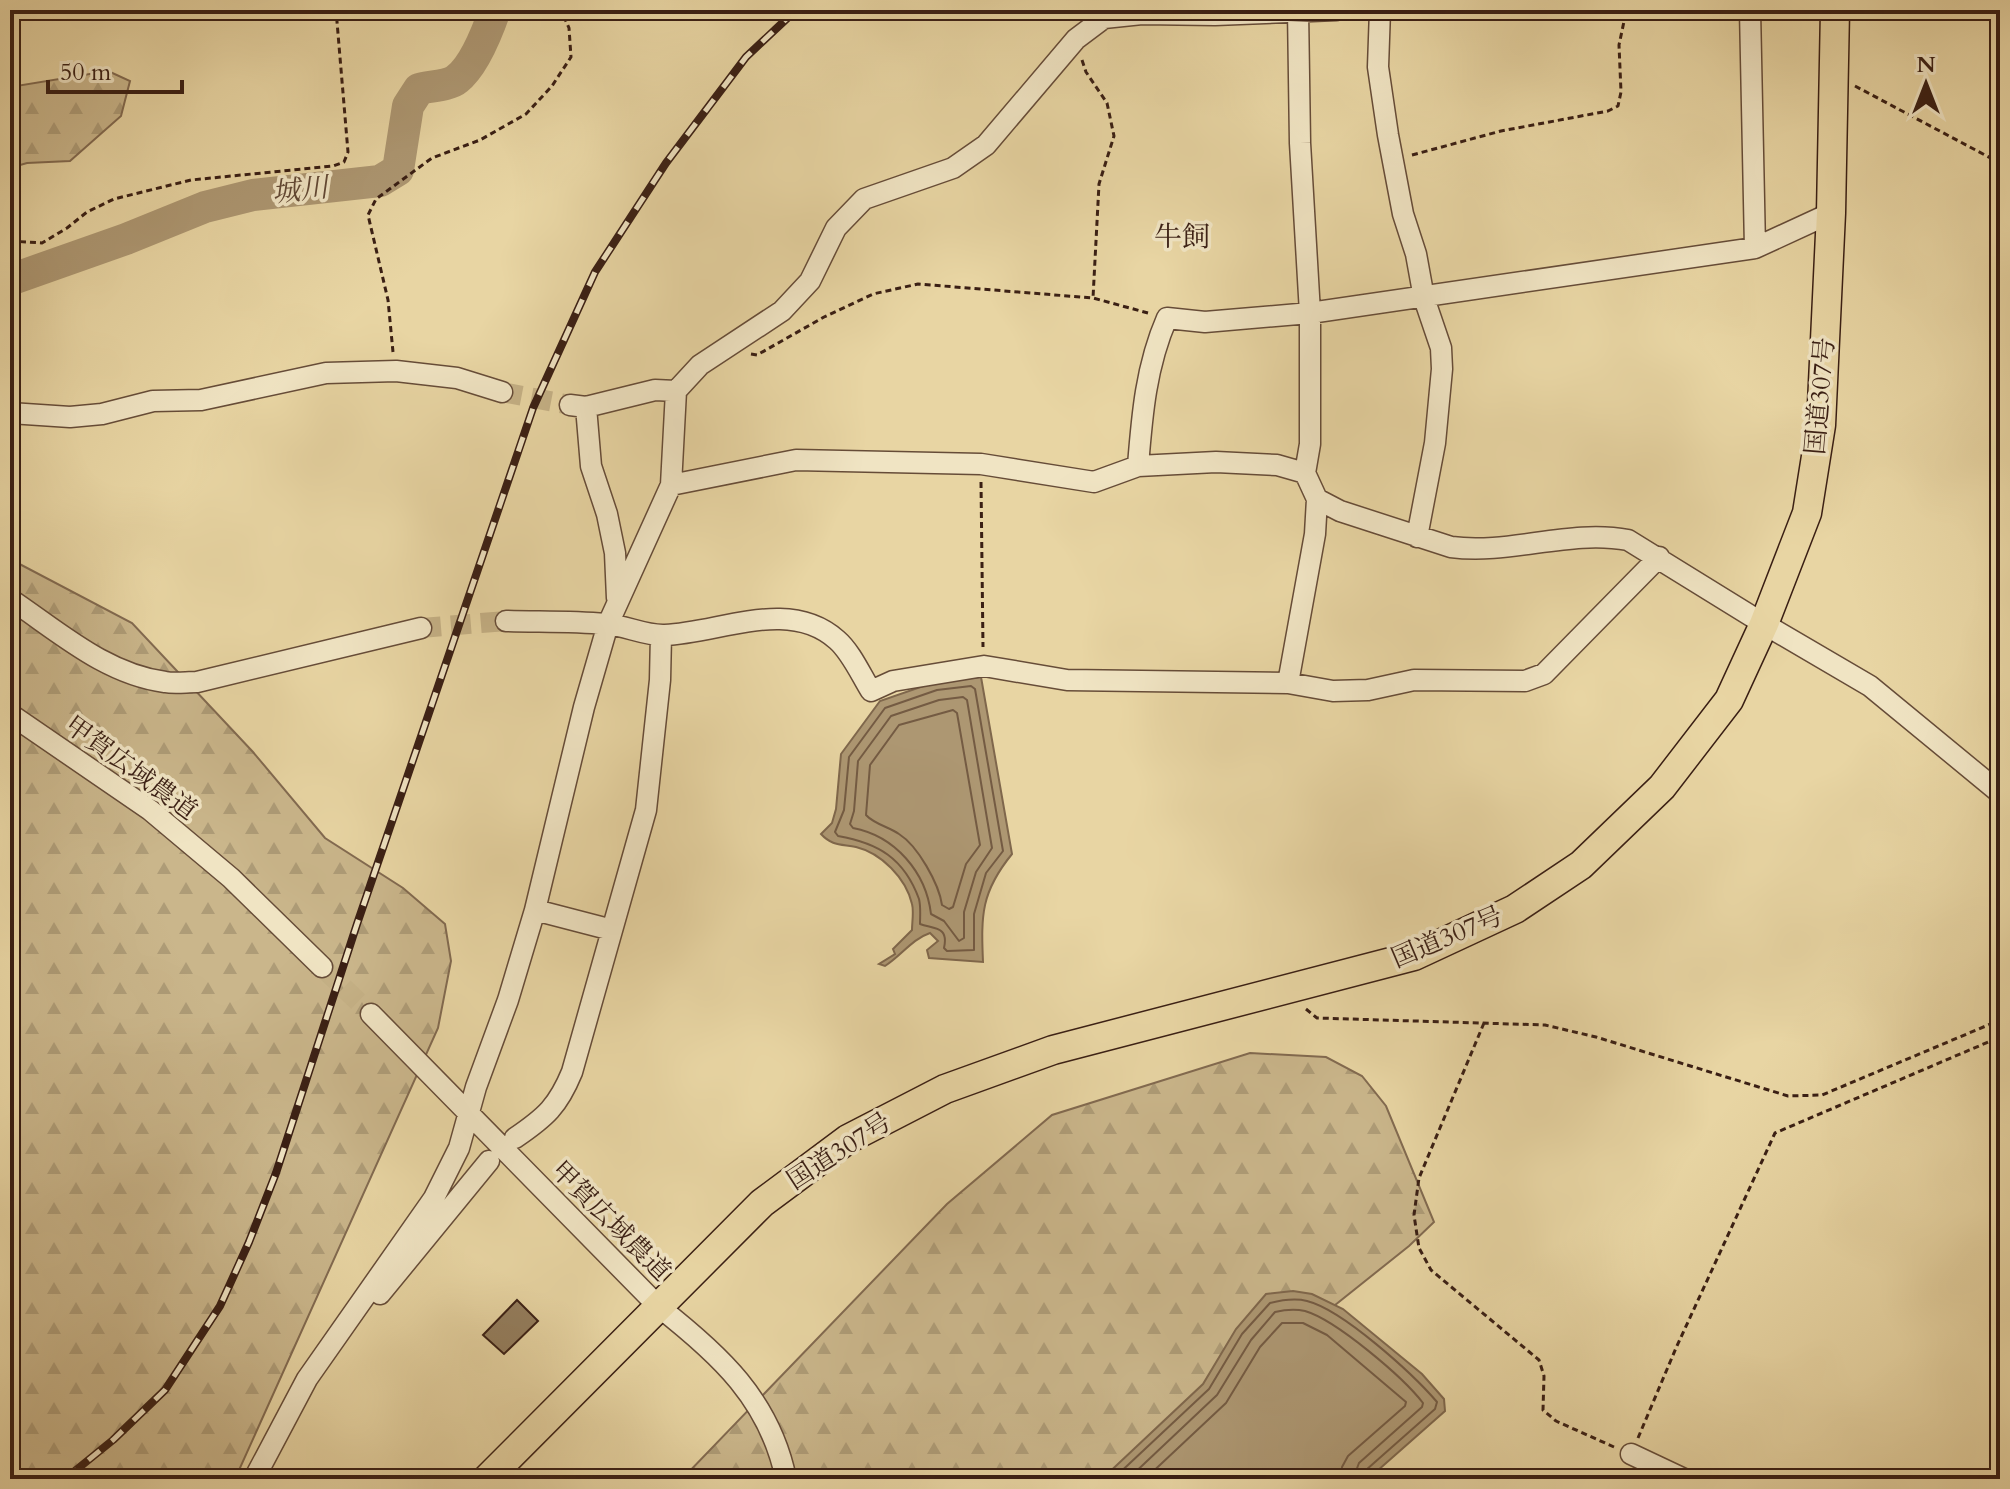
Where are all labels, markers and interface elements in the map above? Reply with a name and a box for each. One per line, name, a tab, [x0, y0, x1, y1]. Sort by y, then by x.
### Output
scale bar	[48, 44, 182, 94]
north arrow	[1886, 44, 1966, 124]
text: N	[1916, 50, 1936, 80]
text: 50 m	[60, 56, 112, 89]
water label: 城川	[270, 168, 333, 212]
district label: 牛飼	[1154, 218, 1210, 256]
street label: 国道307号	[1797, 336, 1843, 456]
street label: 甲賀広域農道	[58, 708, 204, 828]
street label: 国道307号	[1386, 898, 1508, 976]
street label: 国道307号	[780, 1104, 898, 1198]
street label: 甲賀広域農道	[543, 1153, 679, 1289]

